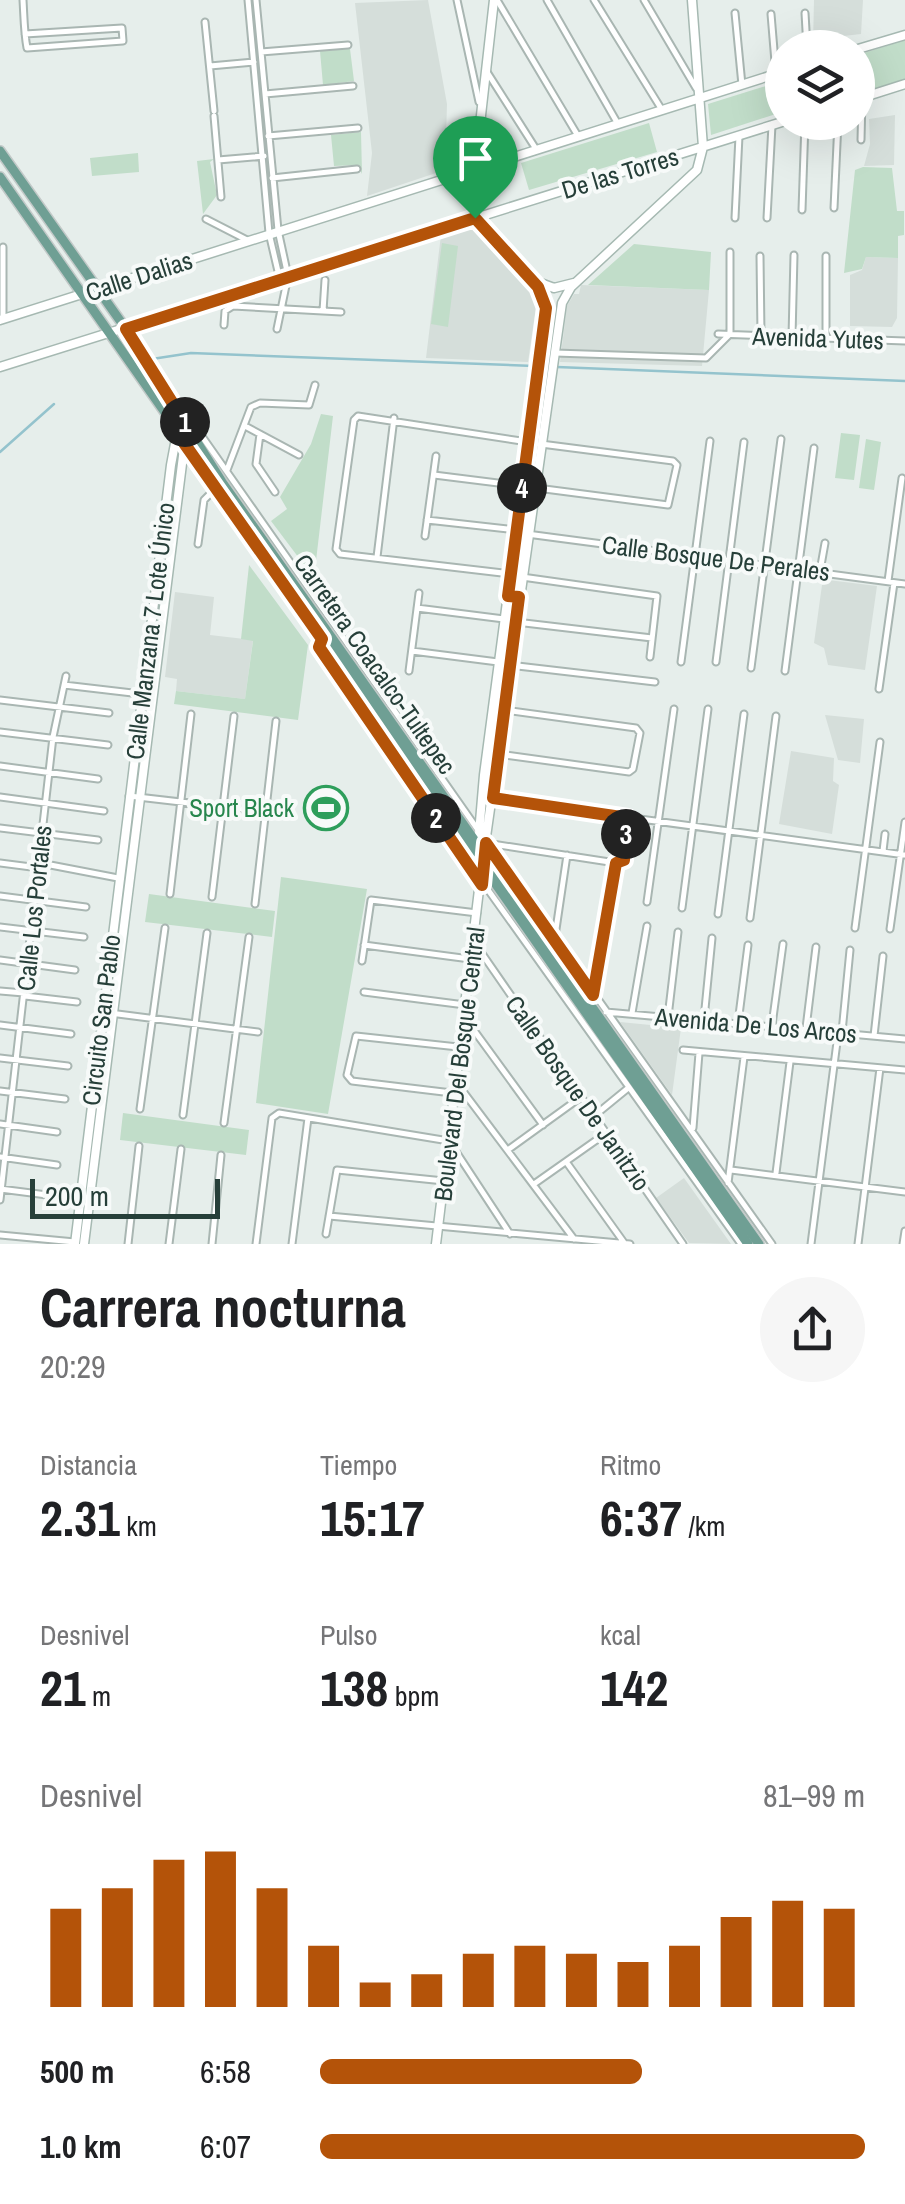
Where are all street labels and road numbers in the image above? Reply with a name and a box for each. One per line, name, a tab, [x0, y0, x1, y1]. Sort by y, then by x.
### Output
street label: De las Torres	[557, 139, 683, 207]
street label: Calle Dalias	[81, 243, 197, 309]
street label: Avenida Yutes	[751, 319, 884, 357]
street label: Calle Manzana 7 Lote Único	[117, 501, 183, 761]
street label: Calle Bosque De Perales	[600, 527, 832, 589]
street label: Carretera Coacalco-Tultepec	[286, 547, 464, 781]
street label: Calle Los Portales	[8, 823, 60, 993]
street label: Boulevard Del Bosque Central	[425, 925, 493, 1203]
street label: Circuito San Pablo	[74, 933, 128, 1107]
street label: Calle Bosque De Janitzio	[498, 989, 658, 1197]
street label: Avenida De Los Arcos	[653, 999, 858, 1051]

